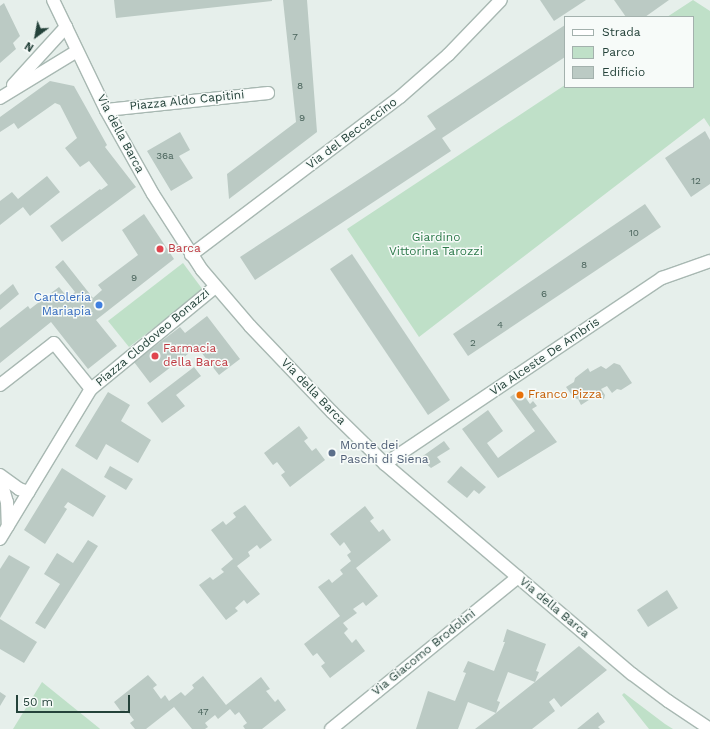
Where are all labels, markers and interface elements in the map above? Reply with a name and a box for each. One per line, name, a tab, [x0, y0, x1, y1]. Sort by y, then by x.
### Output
north arrow	[16, 16, 56, 56]
legend	[564, 16, 694, 88]
text: Strada	[602, 25, 641, 39]
house number: 7	[292, 31, 298, 43]
text: N	[22, 39, 36, 54]
text: Parco	[602, 45, 635, 59]
text: Edificio	[602, 65, 645, 79]
house number: 8	[297, 80, 303, 92]
street label: Piazza Aldo Capitini	[129, 88, 245, 114]
street label: Via della Barca	[93, 92, 147, 176]
street label: Via del Beccaccino	[304, 95, 400, 173]
house number: 9	[299, 112, 305, 124]
house number: 36a	[156, 150, 174, 162]
house number: 12	[691, 175, 701, 187]
house number: 10	[629, 227, 639, 239]
park label: Giardino Vittorina Tarozzi	[389, 231, 483, 259]
place label: Barca	[168, 242, 201, 256]
marker: Barca	[155, 244, 165, 254]
house number: 8	[581, 259, 587, 271]
house number: 9	[131, 272, 137, 284]
street label: Piazza Clodoveo Bonazzi	[93, 286, 213, 390]
house number: 6	[541, 288, 547, 300]
place label: Cartoleria Mariapia	[34, 291, 91, 319]
marker: Cartoleria Mariapia	[94, 300, 104, 310]
street label: Via Alceste De Ambris	[487, 315, 603, 399]
house number: 4	[497, 319, 503, 331]
house number: 2	[470, 337, 476, 349]
place label: Farmacia della Barca	[163, 342, 229, 370]
marker: Farmacia della Barca	[150, 351, 160, 361]
street label: Via della Barca	[277, 356, 349, 428]
place label: Franco Pizza	[528, 388, 602, 402]
marker: Franco Pizza	[515, 390, 525, 400]
place label: Monte dei Paschi di Siena	[340, 439, 429, 467]
marker: Monte dei Paschi di Siena	[327, 448, 337, 458]
street label: Via della Barca	[516, 574, 592, 642]
street label: Via Giacomo Brodolini	[369, 607, 479, 699]
scale bar	[18, 687, 132, 713]
text: 50 m	[23, 695, 53, 709]
house number: 47	[197, 706, 209, 718]

